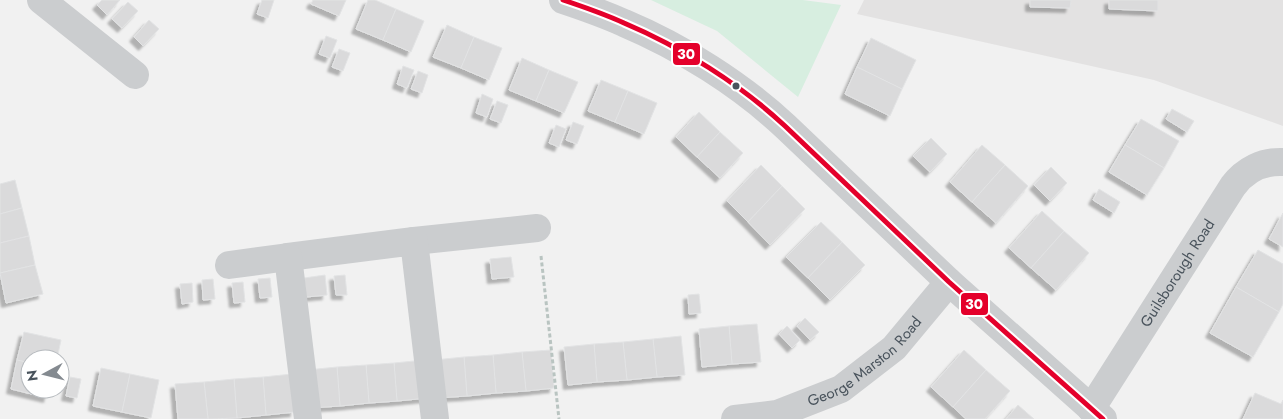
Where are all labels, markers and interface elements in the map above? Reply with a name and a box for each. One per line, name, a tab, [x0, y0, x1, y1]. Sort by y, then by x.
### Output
line badge: 30	[672, 42, 701, 66]
text: 30	[677, 44, 695, 64]
unlabelled marker	[731, 81, 741, 91]
street label: Guilsborough Road	[1135, 215, 1220, 331]
line badge: 30	[960, 292, 989, 316]
text: 30	[965, 294, 983, 314]
street label: George Marston Road	[804, 312, 927, 412]
north arrow	[20, 349, 70, 399]
text: N	[21, 369, 43, 382]

